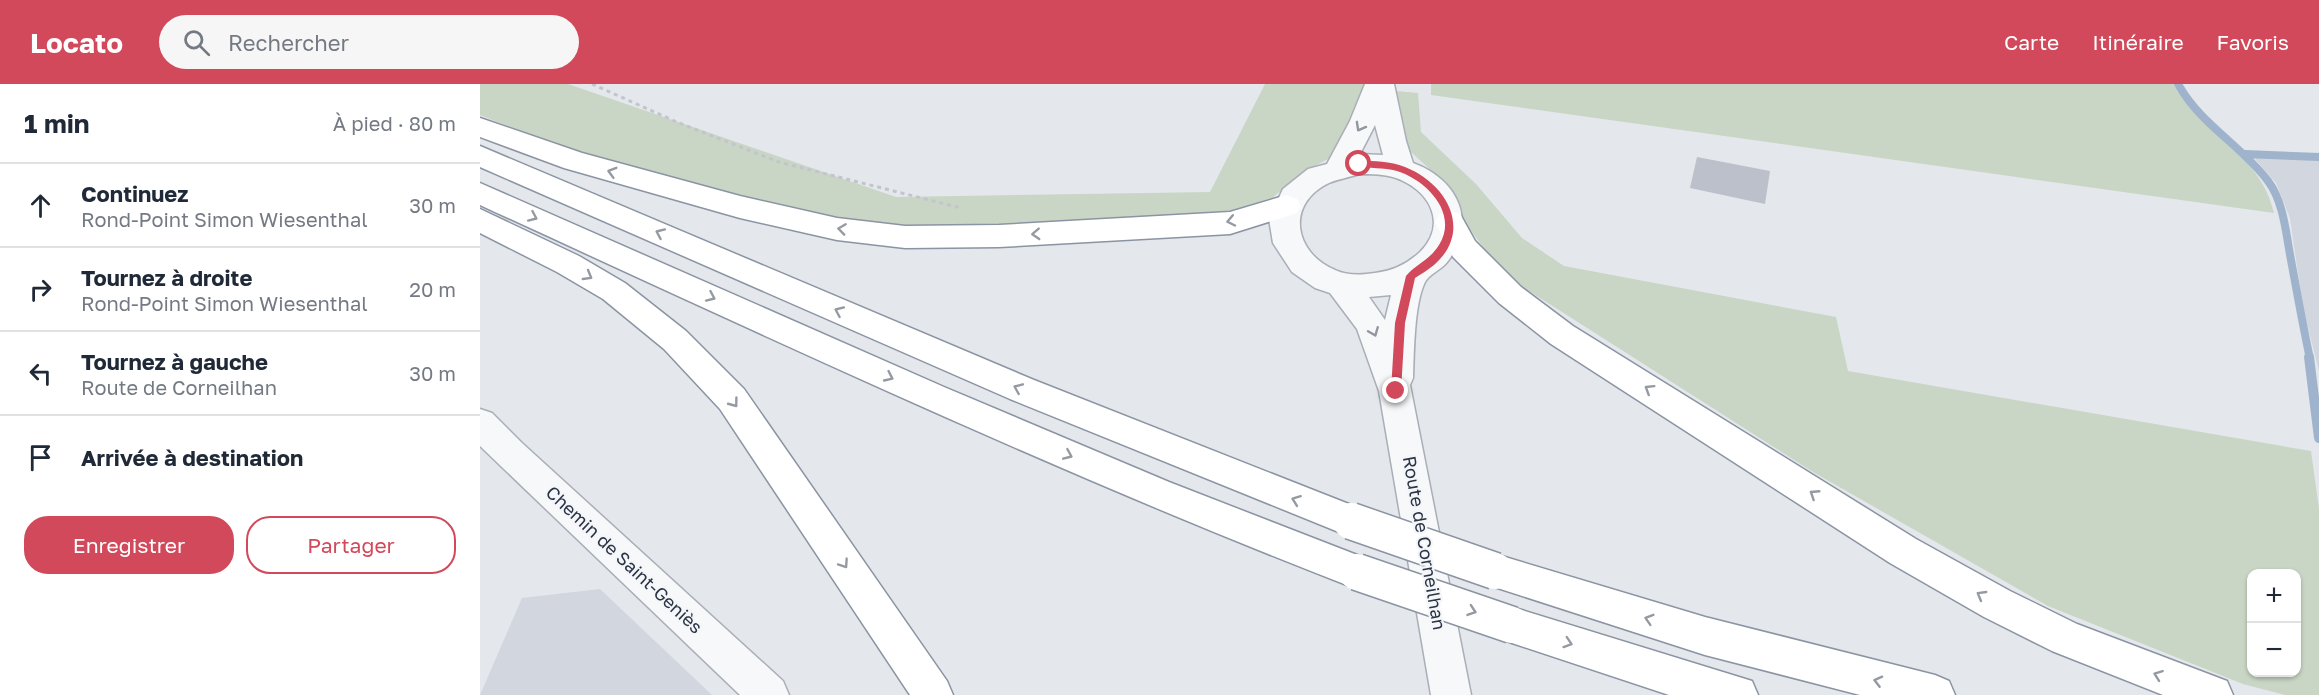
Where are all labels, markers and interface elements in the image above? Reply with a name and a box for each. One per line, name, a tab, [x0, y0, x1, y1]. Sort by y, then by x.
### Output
search box	[159, 15, 579, 69]
text: Locato	[30, 26, 123, 59]
icon: search	[180, 26, 213, 59]
text: Rechercher	[228, 29, 349, 56]
text: Carte	[2004, 29, 2059, 55]
text: Itinéraire	[2092, 29, 2184, 55]
text: Favoris	[2217, 29, 2289, 55]
text: 1 min	[24, 108, 90, 139]
text: À pied · 80 m	[333, 111, 456, 135]
one-way arrow	[1356, 120, 1367, 131]
route start	[1345, 150, 1371, 176]
one-way arrow	[607, 167, 618, 179]
text: Continuez	[81, 180, 188, 207]
icon: ahead	[24, 189, 57, 222]
text: 30 m	[409, 193, 456, 217]
text: Rond-Point Simon Wiesenthal	[81, 207, 368, 231]
one-way arrow	[527, 210, 538, 222]
one-way arrow	[1226, 214, 1236, 227]
one-way arrow	[837, 223, 847, 235]
one-way arrow	[1032, 227, 1041, 240]
one-way arrow	[656, 228, 667, 240]
text: Tournez à droite	[81, 264, 252, 291]
one-way arrow	[582, 268, 592, 280]
icon: right	[24, 273, 57, 306]
text: 20 m	[409, 277, 456, 301]
one-way arrow	[705, 289, 716, 301]
text: Rond-Point Simon Wiesenthal	[81, 291, 368, 315]
one-way arrow	[834, 307, 845, 319]
one-way arrow	[1367, 326, 1379, 337]
text: Tournez à gauche	[81, 348, 268, 375]
icon: left	[24, 357, 57, 390]
text: 30 m	[409, 361, 456, 385]
one-way arrow	[882, 370, 893, 382]
text: Route de Corneilhan	[81, 375, 277, 399]
route end	[1382, 377, 1408, 403]
one-way arrow	[1014, 383, 1025, 395]
one-way arrow	[1645, 385, 1655, 397]
one-way arrow	[727, 397, 738, 408]
icon: arrive	[24, 441, 57, 474]
text: Arrivée à destination	[81, 444, 303, 471]
one-way arrow	[1061, 448, 1072, 460]
street label: Route de Corneilhan	[1399, 454, 1451, 632]
street label: Chemin de Saint-Geniès	[542, 481, 708, 638]
one-way arrow	[1810, 489, 1820, 501]
one-way arrow	[1292, 495, 1302, 508]
button: Enregistrer	[24, 516, 234, 574]
button: Partager	[246, 516, 456, 574]
one-way arrow	[837, 557, 848, 568]
map controls	[2247, 569, 2301, 677]
button: +	[2247, 569, 2301, 623]
one-way arrow	[1976, 590, 1987, 602]
one-way arrow	[1466, 604, 1477, 617]
one-way arrow	[1644, 614, 1655, 626]
button: −	[2247, 623, 2301, 677]
one-way arrow	[1562, 636, 1573, 648]
one-way arrow	[2153, 669, 2164, 682]
one-way arrow	[1873, 676, 1883, 689]

